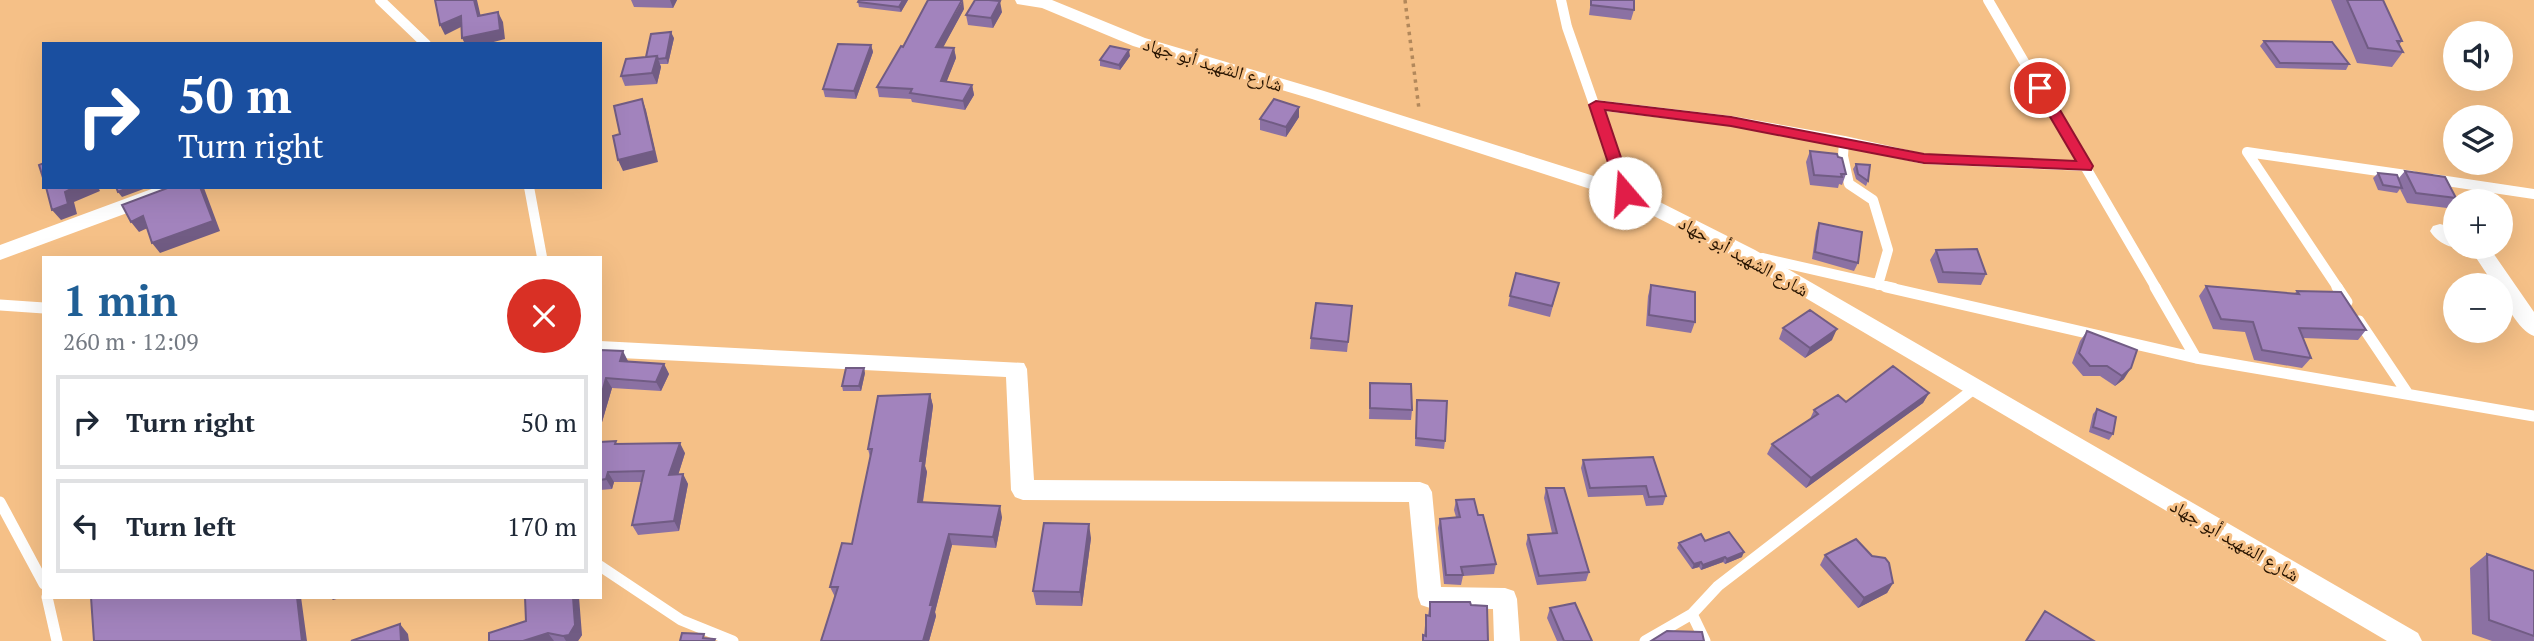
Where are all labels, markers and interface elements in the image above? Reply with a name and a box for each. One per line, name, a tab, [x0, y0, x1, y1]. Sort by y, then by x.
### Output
map controls	[2443, 21, 2513, 343]
button: sound	[2443, 21, 2513, 91]
street label: شارع الشهيد أبو جهاد	[1140, 30, 1286, 97]
pin	[2010, 58, 2070, 118]
text: 50 m	[178, 62, 292, 127]
icon: arrive	[2021, 69, 2059, 107]
icon: right	[63, 70, 154, 161]
button: layers	[2443, 105, 2513, 175]
text: Turn right	[178, 125, 324, 167]
position arrow	[1588, 156, 1662, 230]
button: +	[2443, 189, 2513, 259]
street label: شارع الشهيد أبو جهاد	[1675, 210, 1814, 302]
text: 1 min	[63, 272, 178, 328]
button: −	[2443, 273, 2513, 343]
button: close	[507, 279, 581, 353]
text: 260 m · 12:09	[63, 326, 198, 357]
icon: right	[67, 403, 105, 441]
text: Turn right	[126, 405, 255, 439]
text: 50 m	[521, 405, 577, 439]
street label: شارع الشهيد أبو جهاد	[2166, 493, 2304, 587]
icon: left	[67, 507, 105, 545]
text: Turn left	[126, 509, 236, 543]
text: 170 m	[507, 509, 577, 543]

